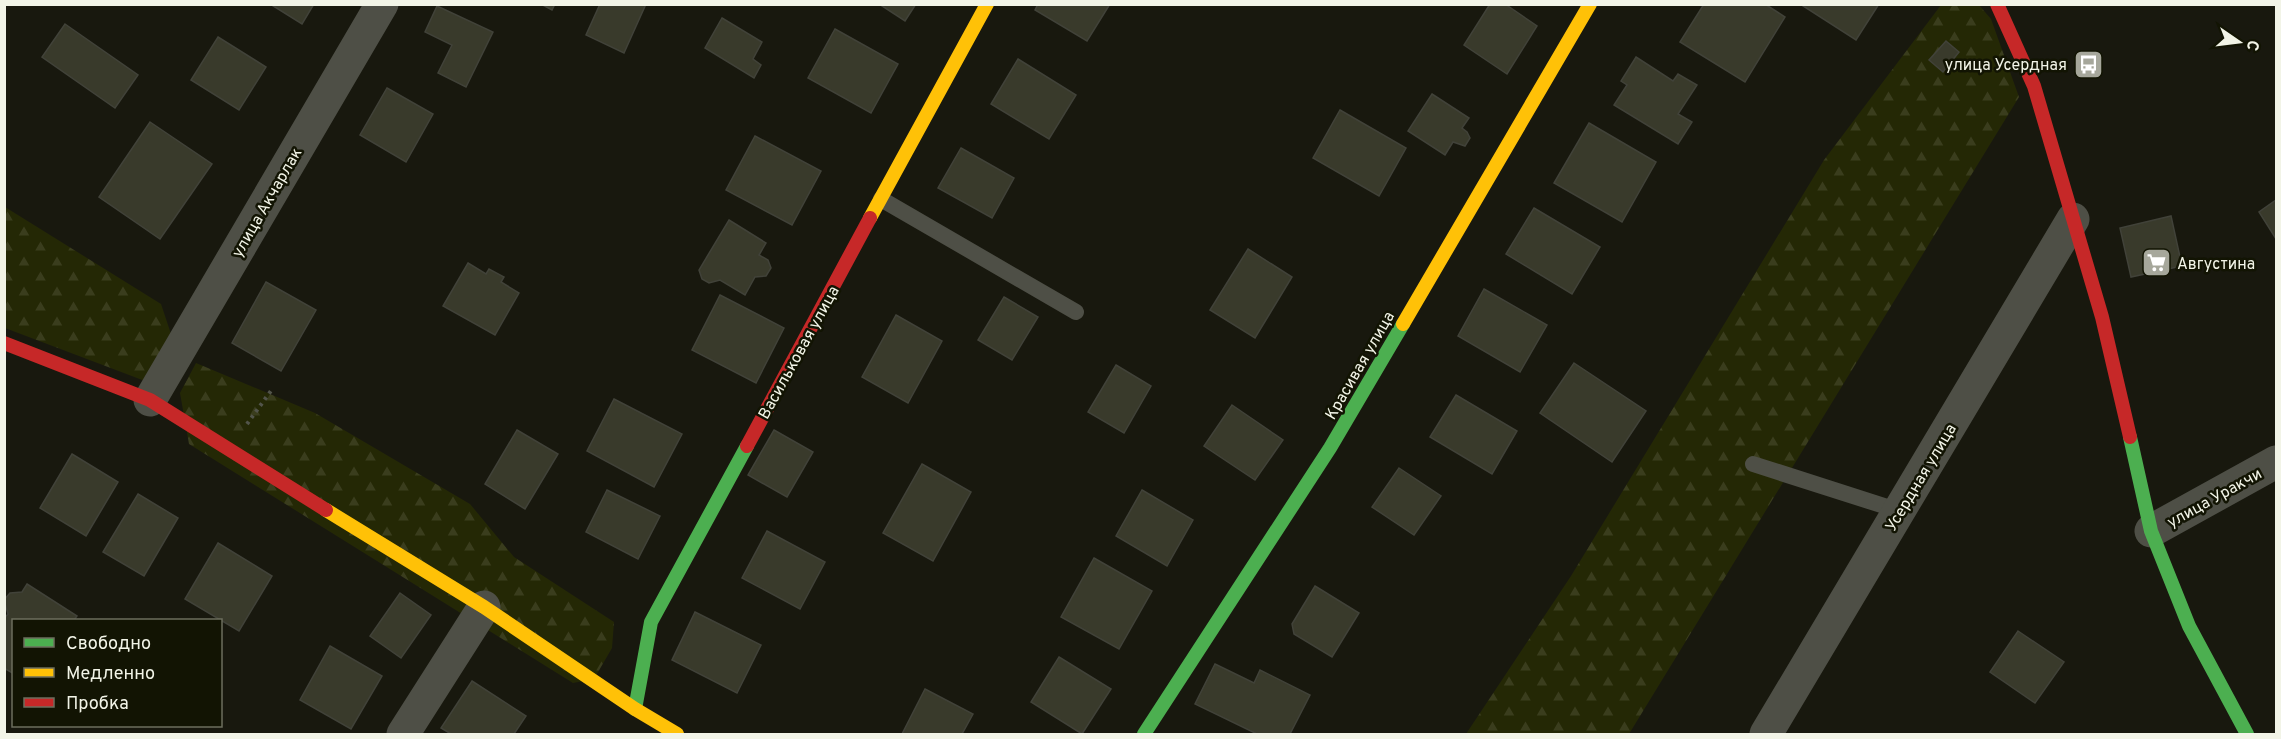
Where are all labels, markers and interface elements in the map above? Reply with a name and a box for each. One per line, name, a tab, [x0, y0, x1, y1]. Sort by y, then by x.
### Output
north arrow	[2209, 12, 2269, 72]
text: С	[2241, 38, 2263, 53]
bus stop icon: улица Усердная	[2072, 48, 2104, 80]
place label: улица Усердная	[1945, 56, 2067, 76]
street label: улица Акчарлак	[228, 144, 307, 262]
supermarket icon: Августина	[2140, 247, 2172, 279]
place label: Августина	[2177, 255, 2255, 275]
street label: Васильковая улица	[755, 283, 845, 423]
street label: Красивая улица	[1322, 308, 1400, 424]
street label: Усердная улица	[1882, 420, 1962, 536]
street label: улица Уракчи	[2164, 464, 2266, 533]
legend	[12, 619, 222, 727]
text: Свободно	[66, 633, 151, 656]
text: Медленно	[66, 663, 155, 686]
text: Пробка	[66, 693, 129, 716]

